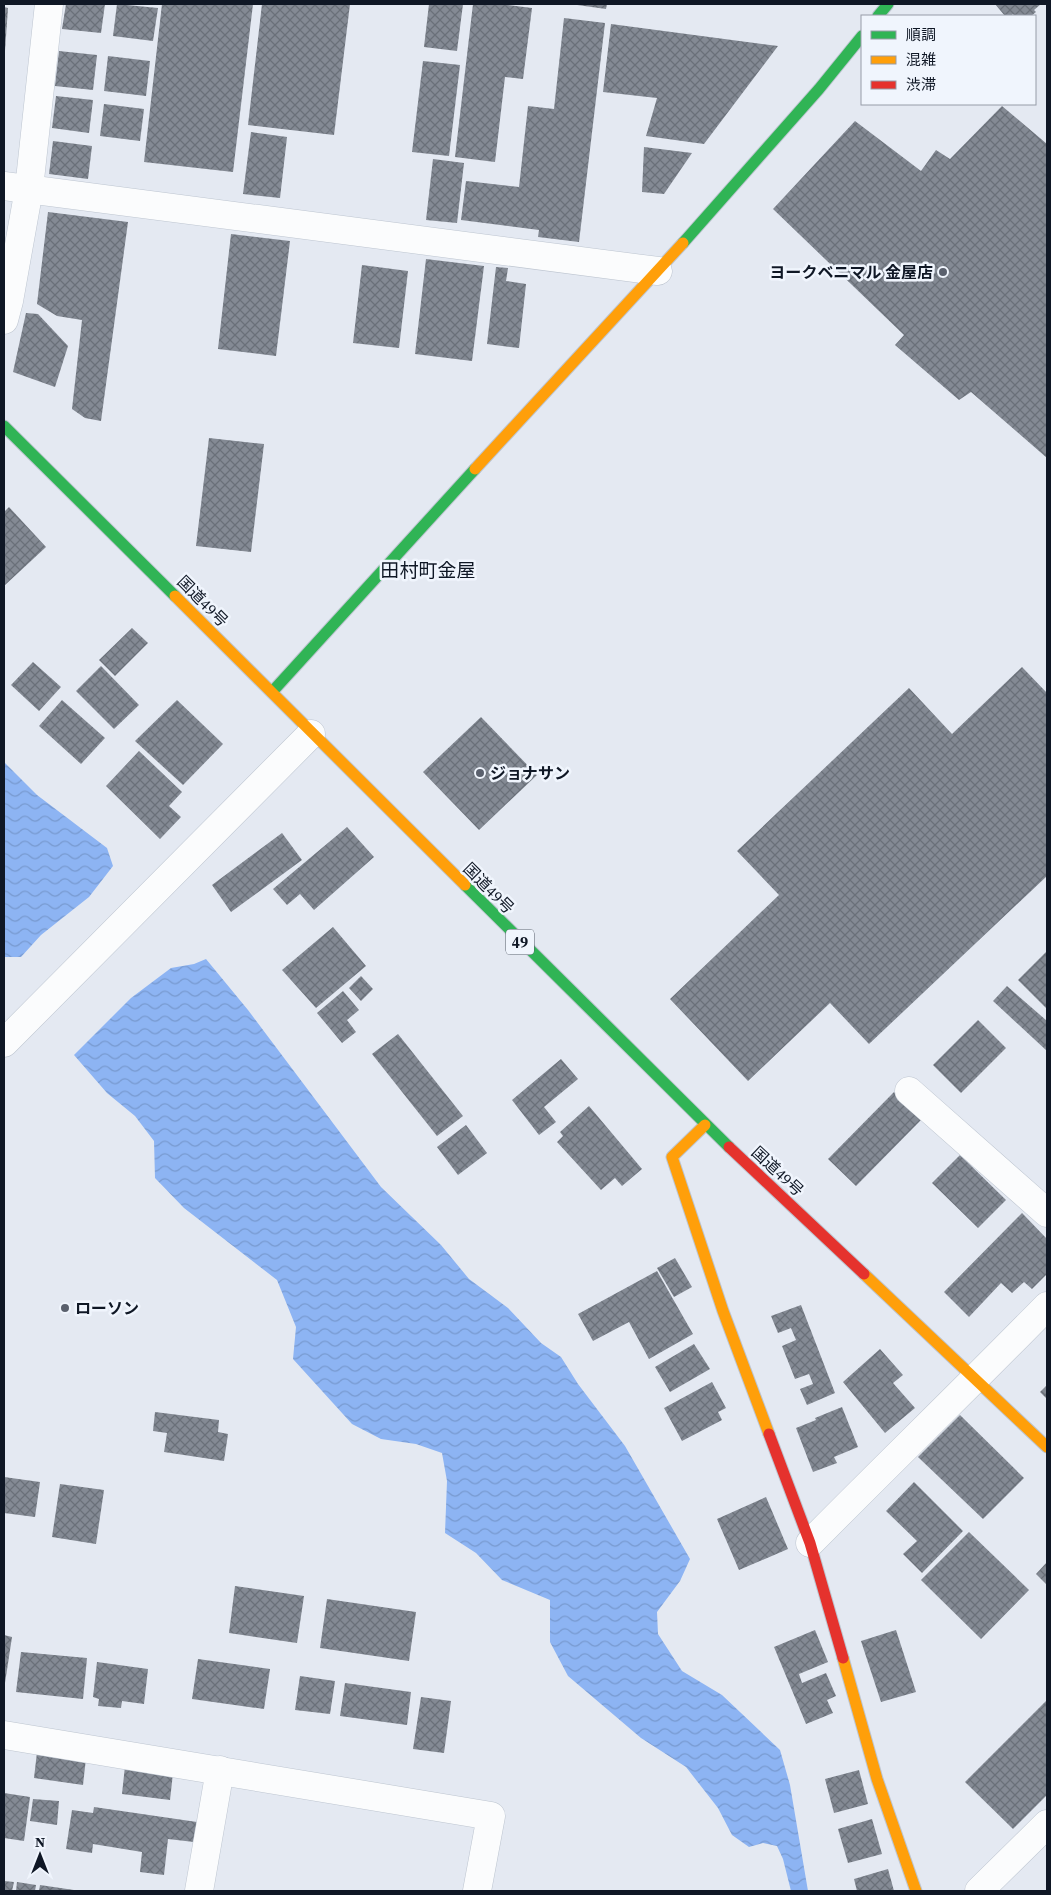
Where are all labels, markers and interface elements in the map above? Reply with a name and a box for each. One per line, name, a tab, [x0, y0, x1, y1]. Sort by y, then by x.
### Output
legend	[861, 15, 1036, 105]
text: 順調	[906, 24, 936, 45]
text: 混雑	[906, 49, 936, 70]
text: 渋滞	[906, 74, 936, 95]
place label: ヨークベニマル 金屋店	[770, 261, 933, 283]
marker: ヨークベニマル 金屋店	[937, 266, 949, 278]
district label: 田村町金屋	[380, 557, 476, 583]
street label: 国道49号	[173, 571, 233, 631]
place label: ジョナサン	[490, 762, 570, 784]
marker: ジョナサン	[474, 767, 486, 779]
street label: 国道49号	[459, 858, 519, 918]
road number: 49	[506, 930, 534, 954]
street label: 国道49号	[747, 1141, 809, 1201]
place label: ローソン	[75, 1297, 139, 1319]
marker: ローソン	[59, 1302, 71, 1314]
north arrow	[15, 1830, 65, 1880]
text: N	[35, 1832, 45, 1852]

